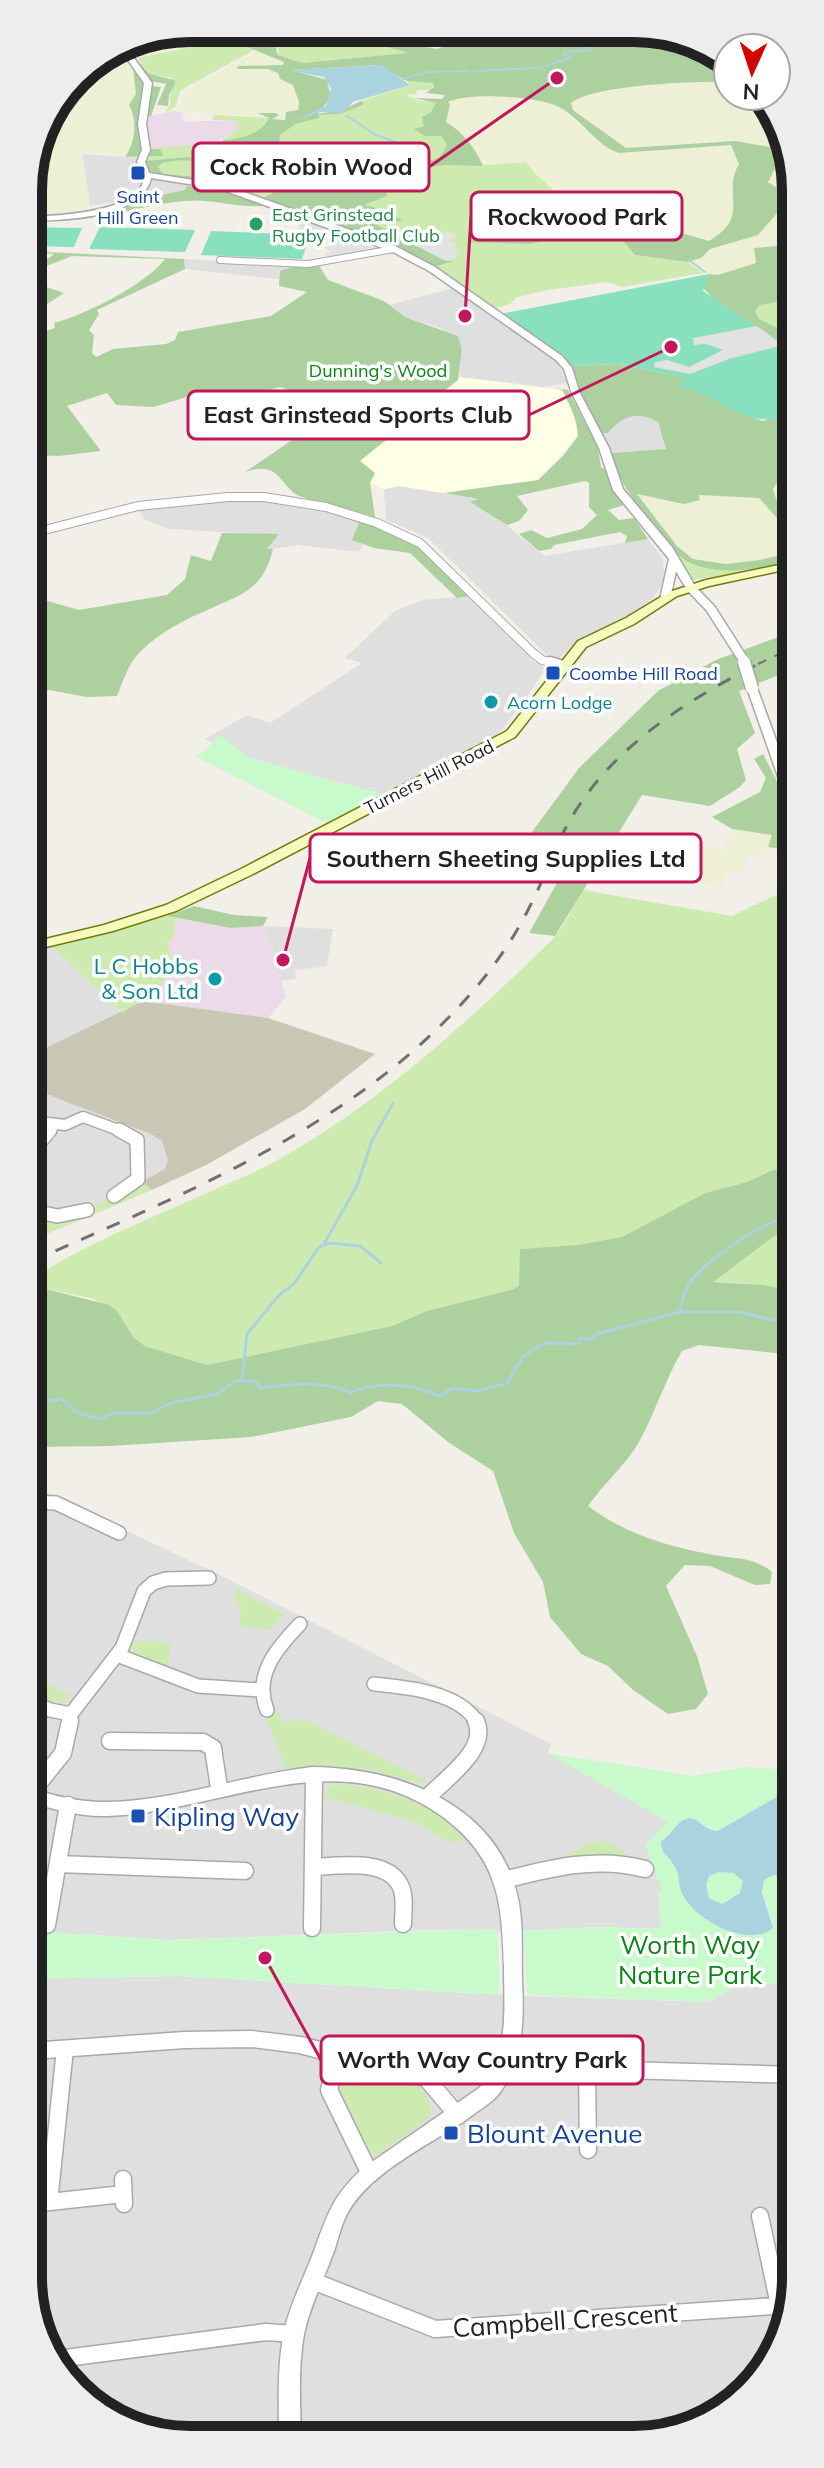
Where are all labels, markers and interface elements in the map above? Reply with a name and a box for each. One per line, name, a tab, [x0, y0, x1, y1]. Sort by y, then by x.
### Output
north arrow	[712, 32, 792, 112]
text: N	[742, 78, 760, 106]
callout: Cock Robin Wood	[193, 143, 429, 191]
text: Cock Robin Wood	[209, 151, 413, 181]
marker: Saint Hill Green	[129, 164, 147, 182]
place label: Saint Hill Green	[97, 185, 179, 229]
callout: Rockwood Park	[471, 192, 682, 240]
text: Rockwood Park	[487, 201, 667, 231]
place label: East Grinstead Rugby Football Club	[272, 203, 440, 247]
marker: East Grinstead Rugby Football Club	[247, 215, 265, 233]
park label: Dunning's Wood	[309, 359, 447, 382]
callout: East Grinstead Sports Club	[188, 391, 529, 439]
text: East Grinstead Sports Club	[203, 399, 513, 429]
place label: Coombe Hill Road	[569, 662, 718, 685]
marker: Coombe Hill Road	[544, 664, 562, 682]
place label: Acorn Lodge	[507, 691, 612, 714]
marker: Acorn Lodge	[482, 693, 500, 711]
street label: Turners Hill Road	[360, 734, 498, 820]
callout: Southern Sheeting Supplies Ltd	[310, 834, 701, 882]
text: Southern Sheeting Supplies Ltd	[326, 843, 686, 873]
place label: L C Hobbs & Son Ltd	[94, 952, 199, 1005]
marker: L C Hobbs & Son Ltd	[206, 970, 224, 988]
place label: Kipling Way	[154, 1800, 299, 1833]
marker: Kipling Way	[129, 1807, 147, 1825]
park label: Worth Way Nature Park	[618, 1928, 763, 1991]
callout: Worth Way Country Park	[321, 2036, 643, 2084]
text: Worth Way Country Park	[337, 2044, 628, 2074]
place label: Blount Avenue	[467, 2117, 642, 2150]
marker: Blount Avenue	[442, 2124, 460, 2142]
street label: Campbell Crescent	[451, 2296, 679, 2344]

